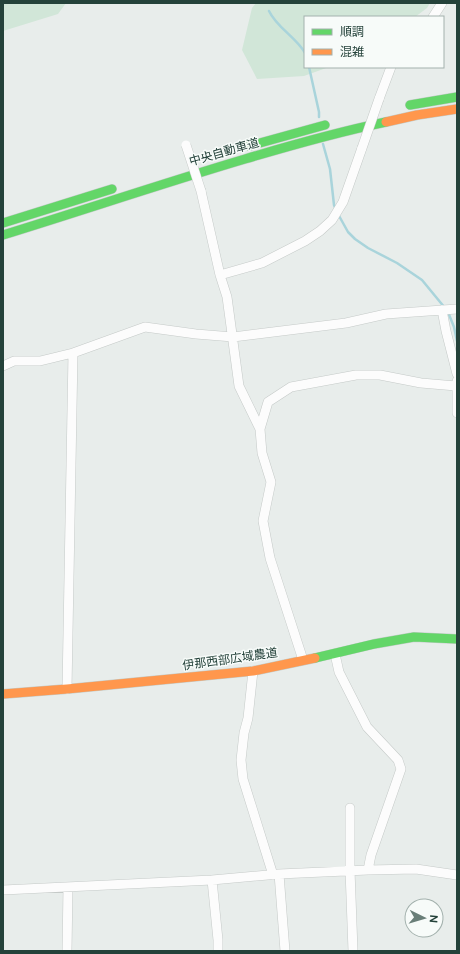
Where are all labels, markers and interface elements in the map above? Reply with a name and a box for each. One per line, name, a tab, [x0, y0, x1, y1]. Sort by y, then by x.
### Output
legend	[304, 16, 444, 68]
text: 順調	[340, 24, 364, 40]
text: 混雑	[340, 44, 364, 60]
street label: 中央自動車道	[187, 134, 261, 170]
street label: 伊那西部広域農道	[181, 644, 279, 674]
north arrow	[404, 898, 444, 938]
text: N	[427, 914, 441, 923]

